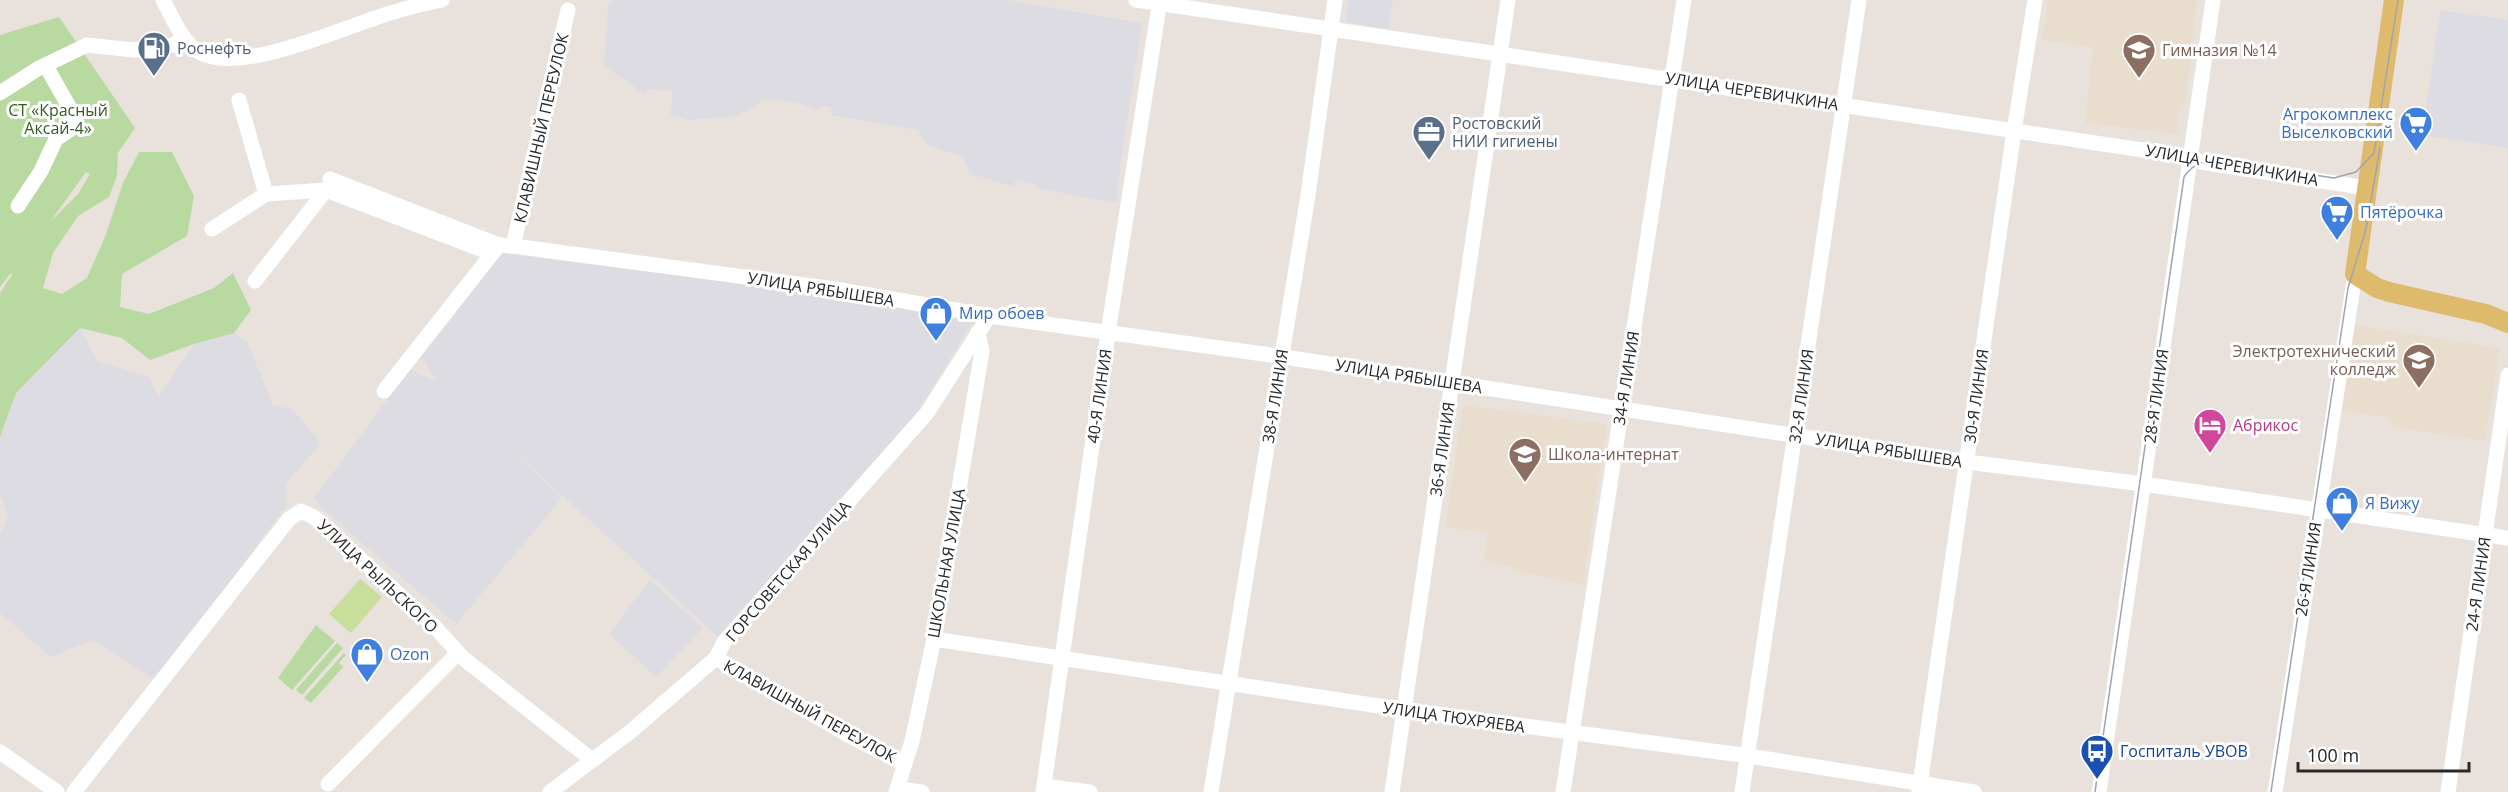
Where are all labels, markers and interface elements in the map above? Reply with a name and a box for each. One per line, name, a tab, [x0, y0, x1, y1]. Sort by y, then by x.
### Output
fuel station icon: Роснефть	[136, 30, 172, 77]
street label: КЛАВИШНЫЙ ПЕРЕУЛОК	[508, 31, 574, 225]
school or university icon: Гимназия №14	[2121, 32, 2157, 79]
place label: Роснефть	[177, 37, 251, 59]
place label: Гимназия №14	[2162, 39, 2277, 61]
street label: УЛИЦА ЧЕРЕВИЧКИНА	[1664, 66, 1841, 116]
park label: СТ «Красный Аксай-4»	[8, 99, 108, 139]
place label: Агрокомплекс Выселковский	[2281, 103, 2393, 143]
supermarket icon: Агрокомплекс Выселковский	[2398, 105, 2434, 152]
place label: Ростовский НИИ гигиены	[1452, 112, 1558, 152]
office icon: Ростовский НИИ гигиены	[1411, 114, 1447, 161]
street label: УЛИЦА ЧЕРЕВИЧКИНА	[2144, 139, 2321, 191]
supermarket icon: Пятёрочка	[2319, 194, 2355, 241]
place label: Пятёрочка	[2360, 201, 2443, 223]
street label: УЛИЦА РЯБЫШЕВА	[746, 267, 897, 312]
shop icon: Мир обоев	[918, 295, 954, 342]
place label: Мир обоев	[959, 302, 1044, 324]
street label: 34-Я ЛИНИЯ	[1608, 329, 1644, 427]
place label: Электротехнический колледж	[2232, 340, 2396, 380]
school or university icon: Электротехнический колледж	[2401, 342, 2437, 389]
street label: 40-Я ЛИНИЯ	[1081, 347, 1117, 445]
street label: 38-Я ЛИНИЯ	[1257, 347, 1293, 445]
street label: 32-Я ЛИНИЯ	[1783, 347, 1819, 445]
street label: 30-Я ЛИНИЯ	[1958, 347, 1994, 445]
street label: 28-Я ЛИНИЯ	[2138, 347, 2174, 445]
street label: УЛИЦА РЯБЫШЕВА	[1334, 354, 1485, 399]
street label: 36-Я ЛИНИЯ	[1424, 400, 1460, 498]
hotel icon: Абрикос	[2192, 407, 2228, 454]
place label: Абрикос	[2233, 414, 2298, 436]
street label: УЛИЦА РЯБЫШЕВА	[1814, 428, 1965, 473]
school or university icon: Школа-интернат	[1507, 436, 1543, 483]
place label: Школа-интернат	[1548, 443, 1679, 465]
shop icon: Я Вижу	[2324, 485, 2360, 532]
street label: ШКОЛЬНАЯ УЛИЦА	[922, 486, 970, 640]
place label: Я Вижу	[2365, 492, 2421, 514]
street label: ГОРСОВЕТСКАЯ УЛИЦА	[721, 495, 856, 646]
street label: УЛИЦА РЫЛЬСКОГО	[313, 514, 443, 638]
street label: 26-Я ЛИНИЯ	[2290, 520, 2326, 618]
street label: 24-Я ЛИНИЯ	[2460, 535, 2496, 633]
shop icon: Ozon	[349, 636, 385, 683]
place label: Ozon	[390, 643, 429, 665]
street label: КЛАВИШНЫЙ ПЕРЕУЛОК	[720, 654, 900, 768]
street label: УЛИЦА ТЮХРЯЕВА	[1382, 696, 1527, 738]
bus stop icon: Госпиталь УВОВ	[2079, 733, 2115, 780]
scale bar	[2298, 735, 2469, 773]
place label: Госпиталь УВОВ	[2120, 740, 2248, 762]
text: 100 m	[2307, 743, 2359, 767]

